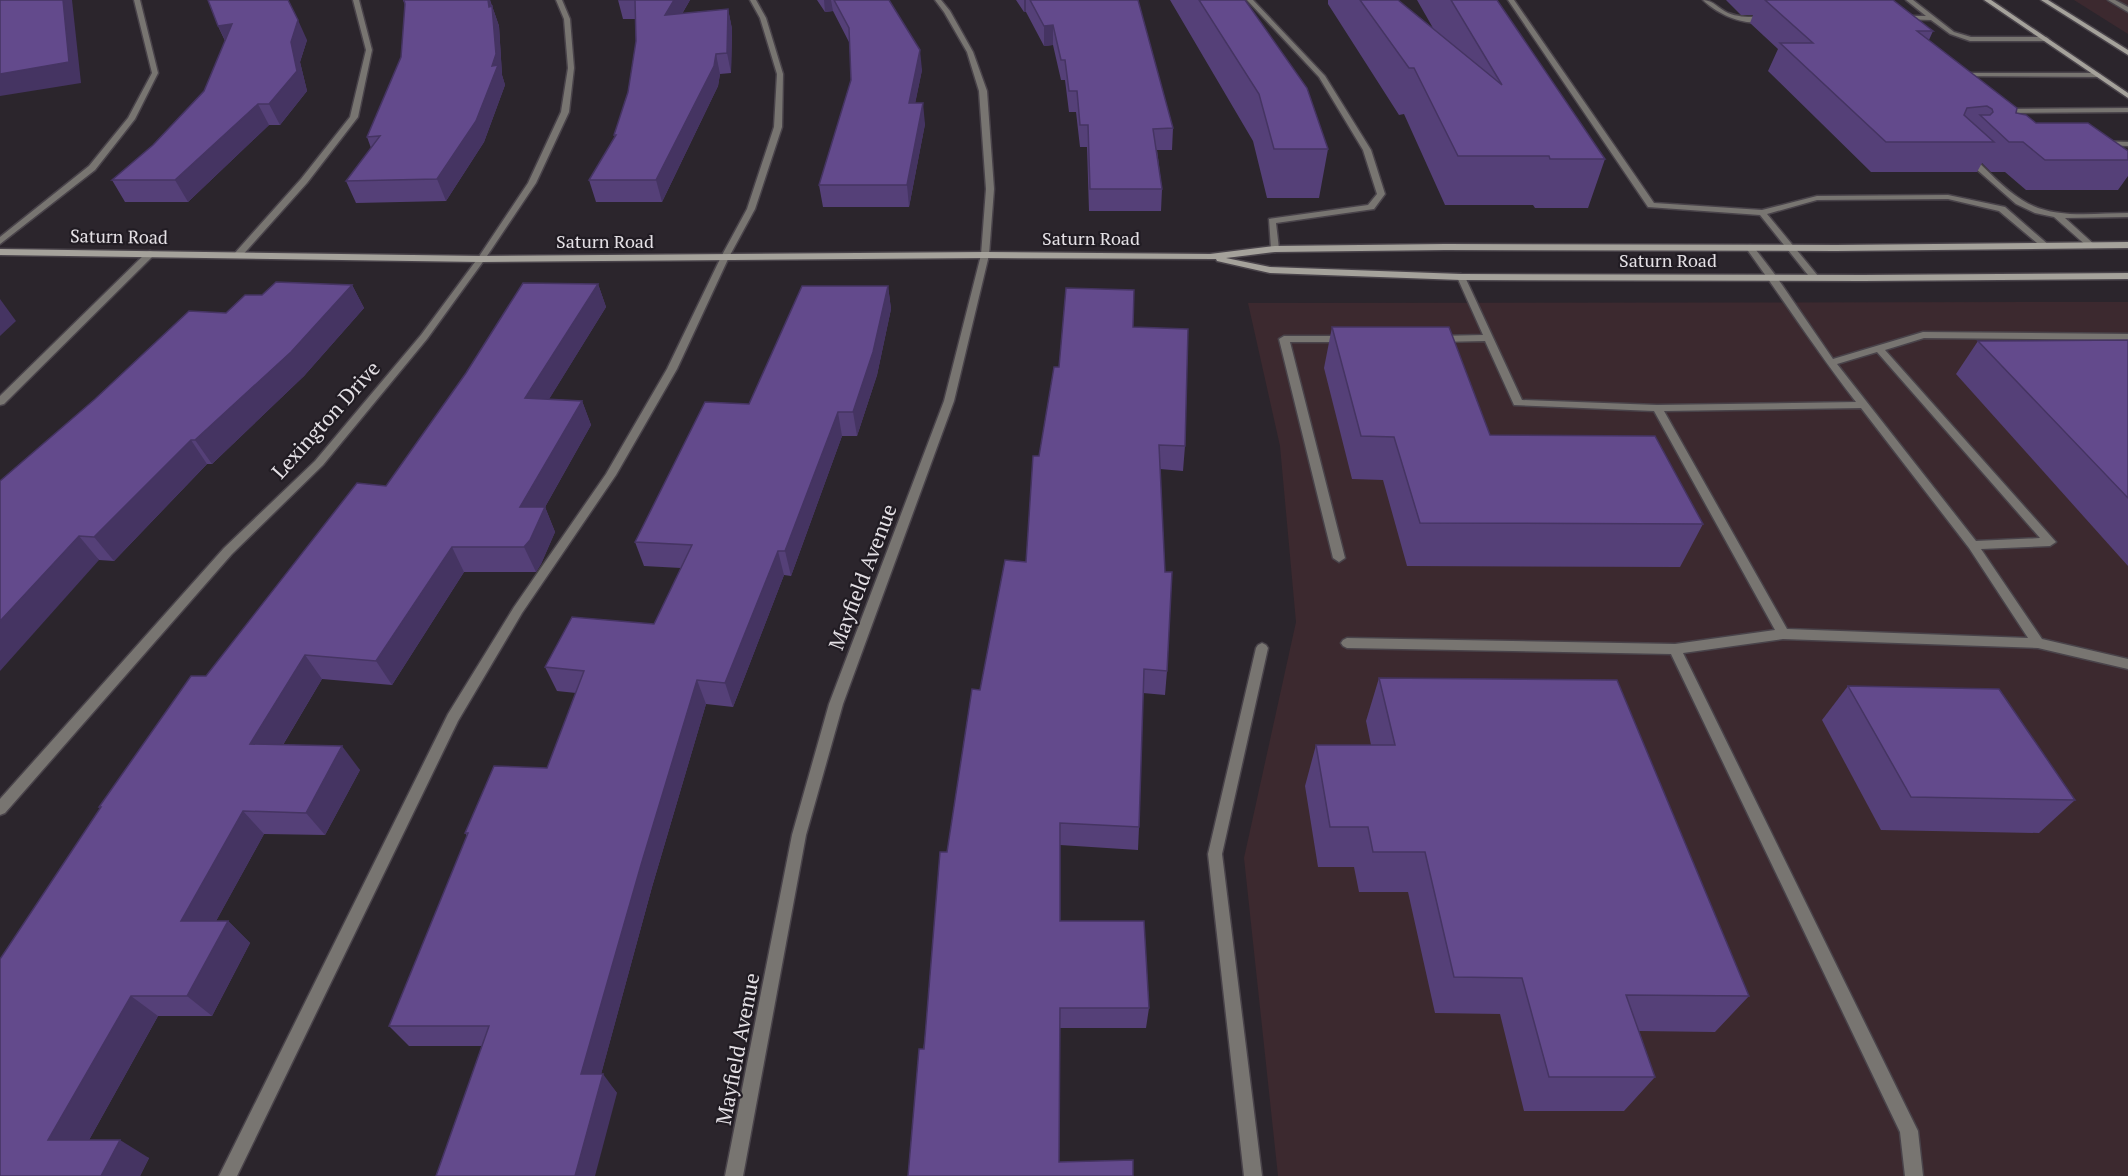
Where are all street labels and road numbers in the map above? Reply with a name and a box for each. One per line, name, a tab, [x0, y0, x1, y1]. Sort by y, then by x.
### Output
street label: Saturn Road	[70, 223, 168, 249]
street label: Saturn Road	[1042, 226, 1140, 250]
street label: Saturn Road	[556, 229, 654, 253]
street label: Saturn Road	[1619, 248, 1717, 272]
street label: Lexington Drive	[265, 354, 386, 484]
street label: Mayfield Avenue	[821, 500, 903, 654]
street label: Mayfield Avenue	[709, 971, 765, 1127]

